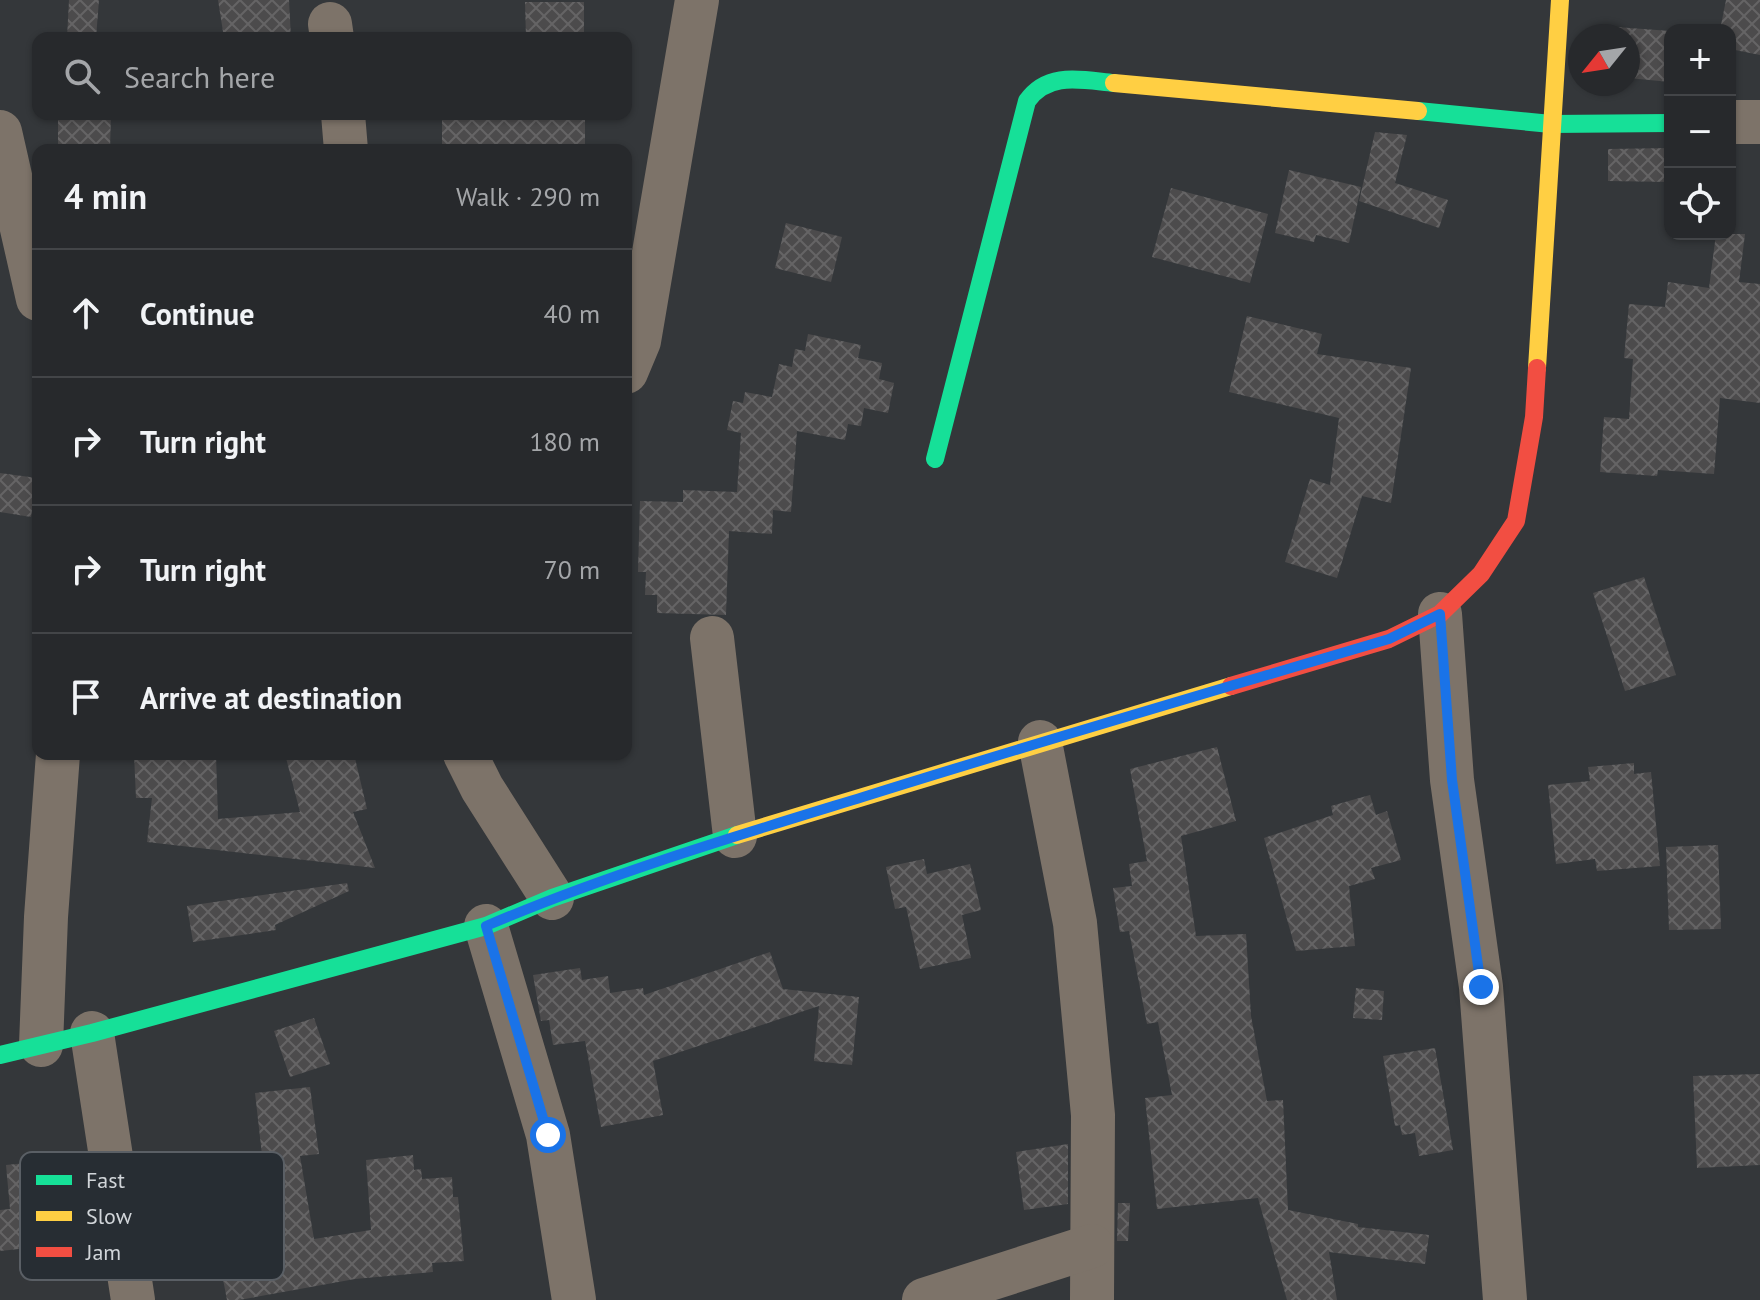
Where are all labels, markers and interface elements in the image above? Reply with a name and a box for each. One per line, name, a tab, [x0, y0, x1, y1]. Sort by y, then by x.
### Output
north arrow	[1568, 24, 1640, 96]
map controls	[1664, 24, 1736, 240]
button: +	[1664, 24, 1736, 96]
search box	[32, 32, 632, 120]
icon: search	[60, 54, 104, 98]
text: Search here	[124, 57, 275, 96]
button: −	[1664, 96, 1736, 168]
button: locate	[1664, 168, 1736, 240]
text: 4 min	[64, 174, 147, 218]
text: Walk · 290 m	[456, 180, 600, 213]
icon: ahead	[64, 291, 108, 335]
text: Continue	[140, 294, 254, 333]
text: 40 m	[544, 297, 600, 330]
icon: right	[64, 419, 108, 463]
text: Turn right	[140, 422, 266, 461]
text: 180 m	[529, 425, 600, 458]
icon: right	[64, 547, 108, 591]
text: Turn right	[140, 550, 266, 589]
text: 70 m	[544, 553, 600, 586]
icon: arrive	[64, 675, 108, 719]
text: Arrive at destination	[140, 678, 402, 717]
route end	[1463, 969, 1499, 1005]
route start	[530, 1117, 566, 1153]
legend	[20, 1152, 284, 1280]
text: Fast	[86, 1166, 126, 1194]
text: Slow	[86, 1202, 132, 1230]
text: Jam	[85, 1238, 121, 1266]

